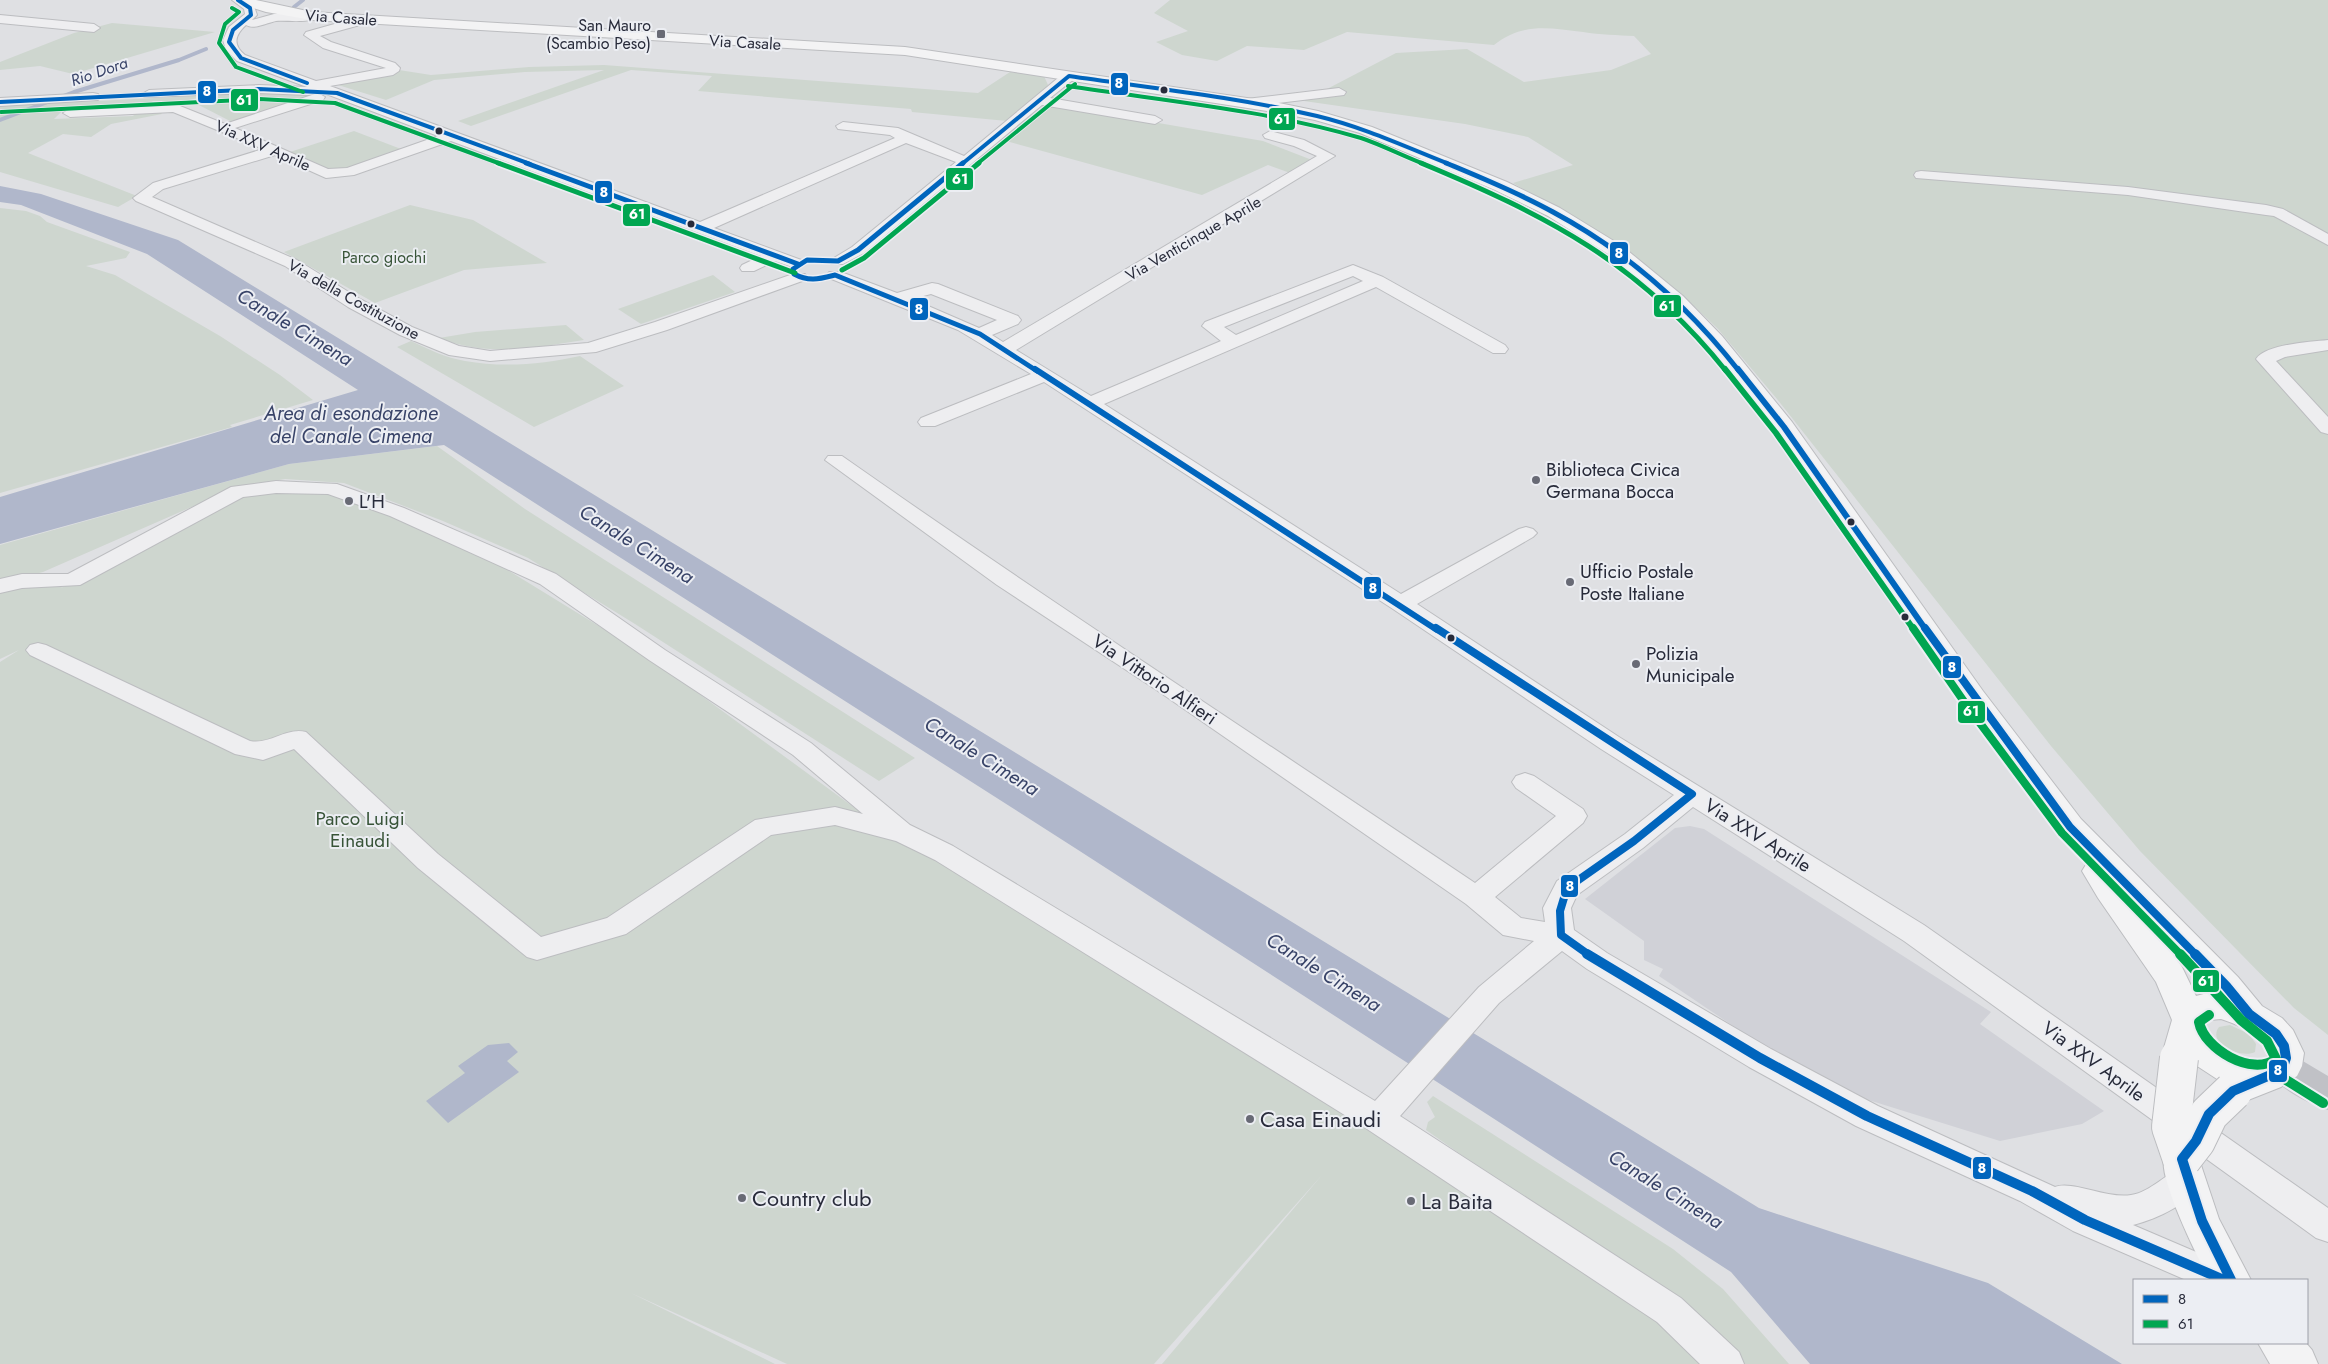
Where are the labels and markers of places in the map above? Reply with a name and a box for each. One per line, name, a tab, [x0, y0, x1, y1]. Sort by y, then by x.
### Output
place label: San Mauro (Scambio Peso)	[546, 14, 651, 55]
marker: San Mauro (Scambio Peso)	[655, 28, 667, 40]
unlabelled marker	[1159, 85, 1169, 95]
unlabelled marker	[434, 126, 444, 136]
unlabelled marker	[686, 219, 696, 229]
place label: Biblioteca Civica Germana Bocca	[1546, 456, 1680, 505]
marker: Biblioteca Civica Germana Bocca	[1530, 474, 1542, 486]
place label: L'H	[359, 488, 385, 515]
marker: L'H	[343, 495, 355, 507]
unlabelled marker	[1846, 517, 1856, 527]
place label: Ufficio Postale Poste Italiane	[1580, 558, 1694, 607]
marker: Ufficio Postale Poste Italiane	[1564, 576, 1576, 588]
unlabelled marker	[1900, 612, 1910, 622]
unlabelled marker	[1446, 633, 1456, 643]
place label: Polizia Municipale	[1646, 640, 1735, 689]
marker: Polizia Municipale	[1630, 658, 1642, 670]
place label: Casa Einaudi	[1260, 1103, 1381, 1135]
marker: Casa Einaudi	[1244, 1113, 1256, 1125]
place label: Country club	[752, 1182, 872, 1214]
place label: La Baita	[1421, 1185, 1493, 1217]
marker: Country club	[736, 1192, 748, 1204]
marker: La Baita	[1405, 1195, 1417, 1207]

